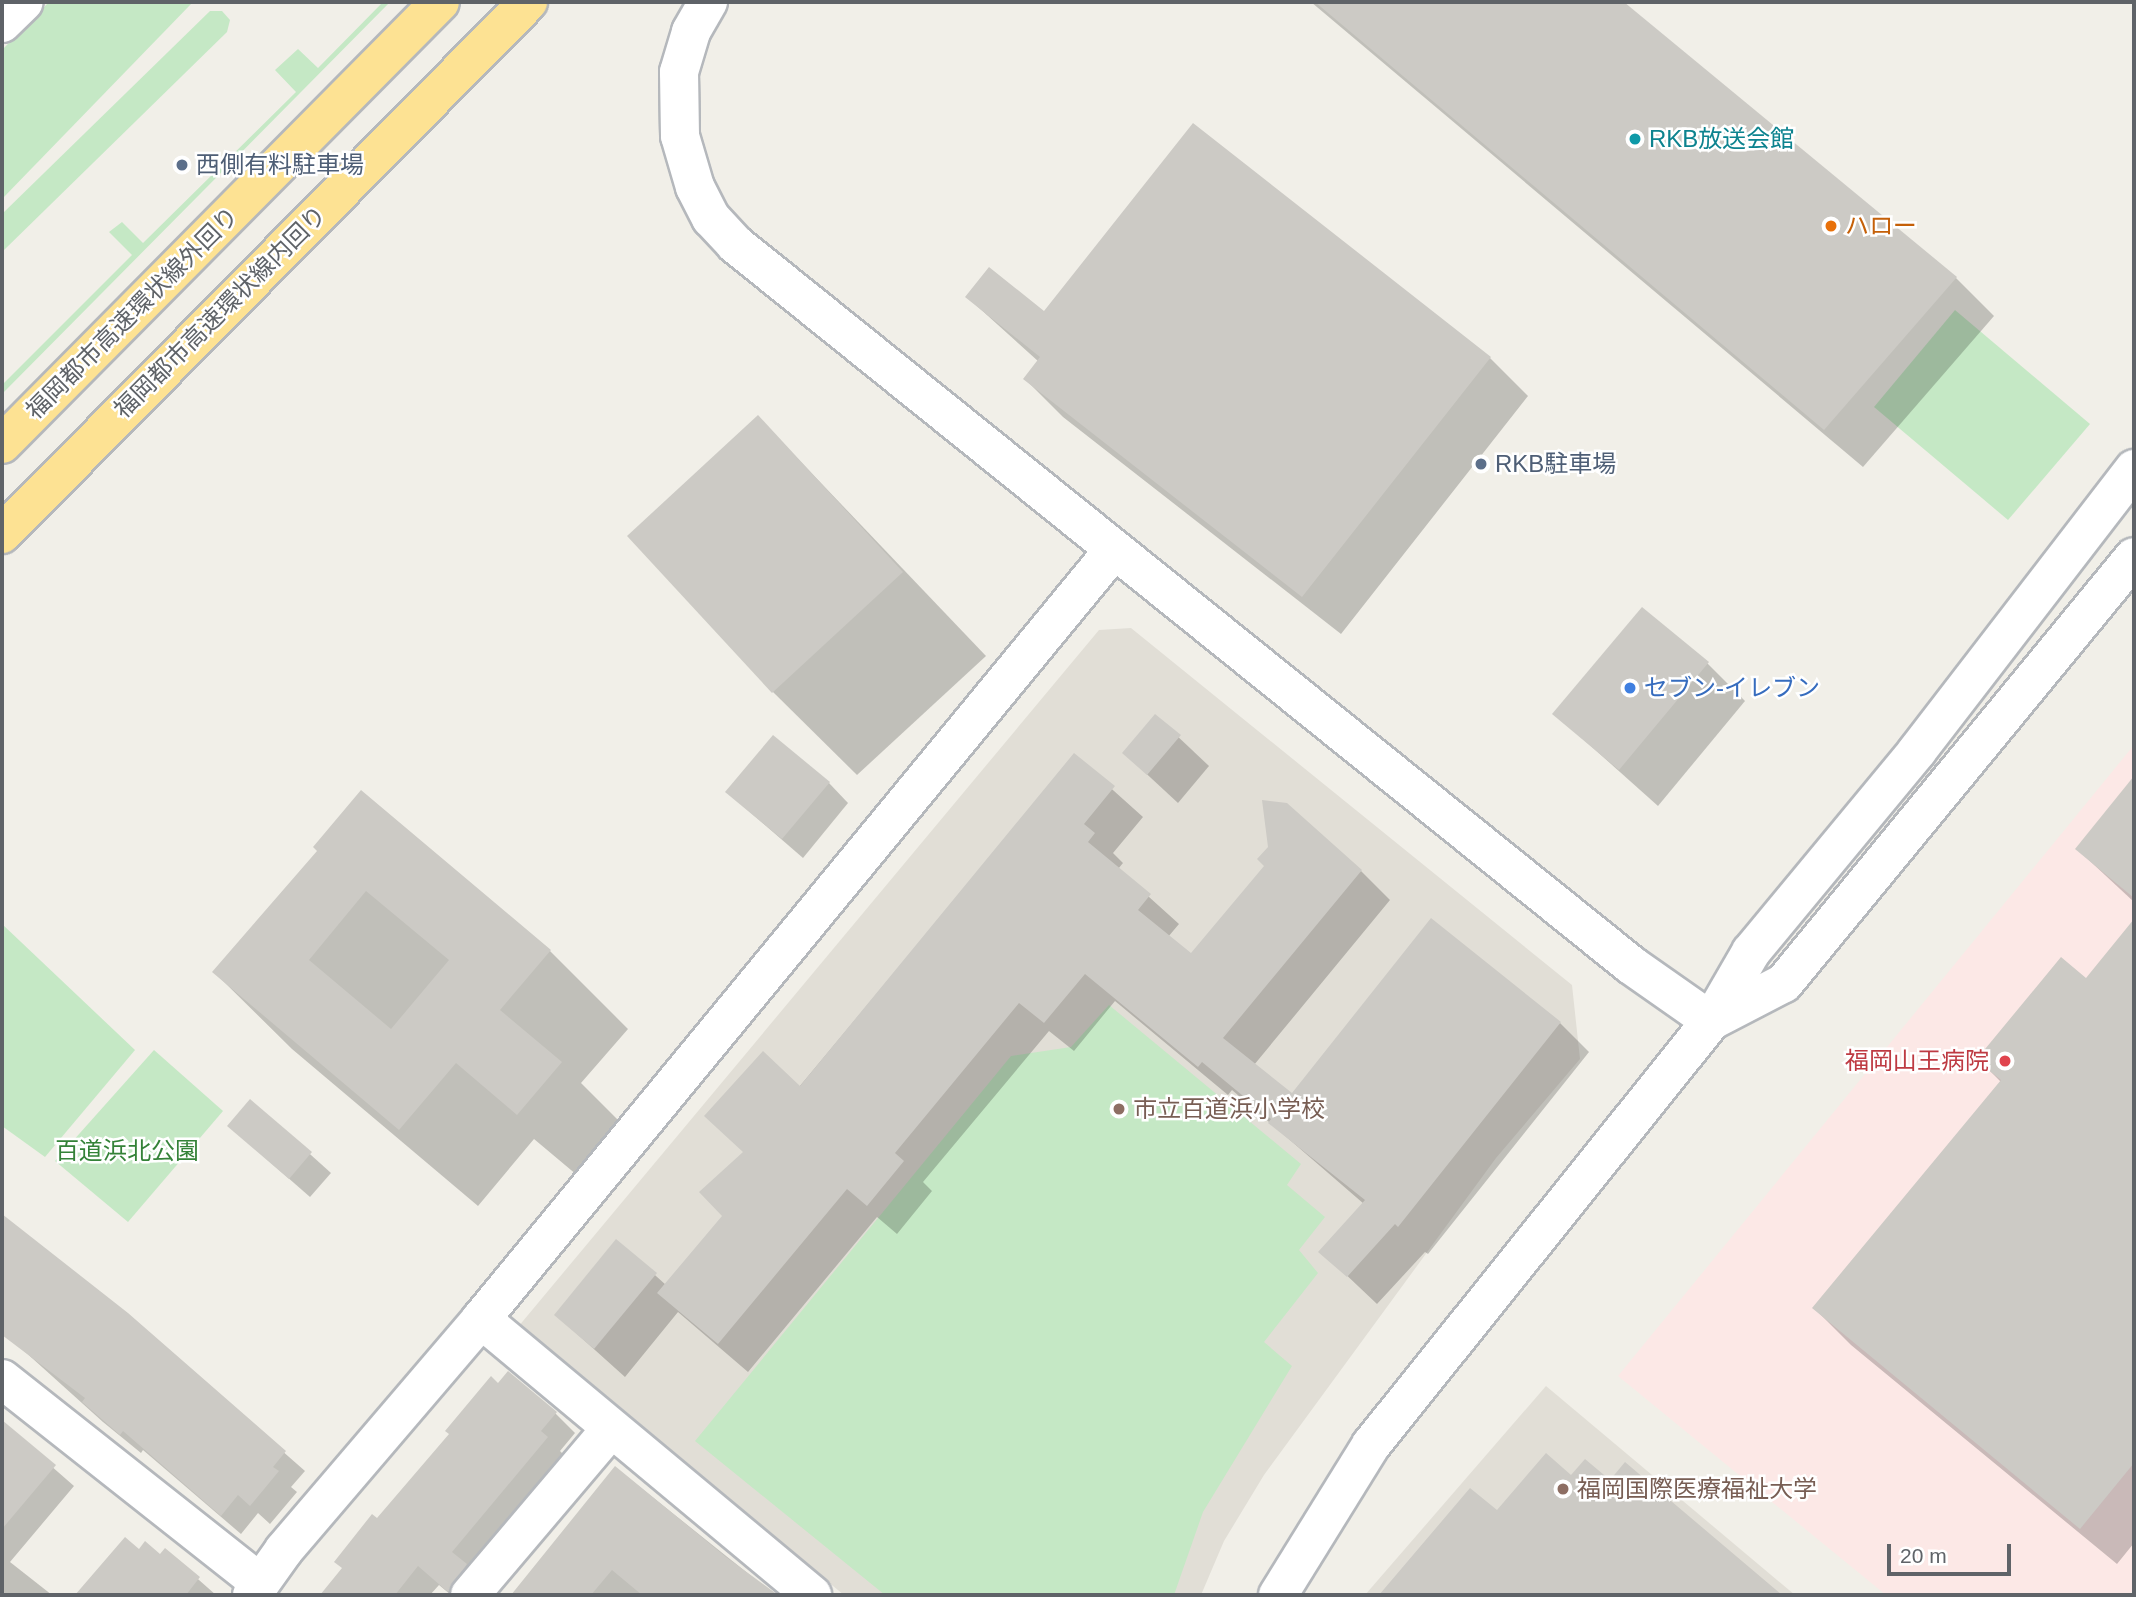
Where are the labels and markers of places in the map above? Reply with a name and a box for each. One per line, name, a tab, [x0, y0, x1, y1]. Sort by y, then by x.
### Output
place label: RKB放送会館	[1649, 125, 1794, 153]
marker: RKB放送会館	[1627, 131, 1643, 147]
place label: 西側有料駐車場	[196, 151, 364, 179]
marker: 西側有料駐車場	[174, 157, 190, 173]
place label: ハロー	[1845, 212, 1917, 240]
marker: ハロー	[1823, 218, 1839, 234]
place label: RKB駐車場	[1495, 450, 1616, 478]
marker: RKB駐車場	[1473, 456, 1489, 472]
place label: セブン-イレブン	[1644, 674, 1820, 702]
marker: セブン-イレブン	[1622, 680, 1638, 696]
place label: 福岡山王病院	[1845, 1047, 1989, 1075]
marker: 福岡山王病院	[1995, 1051, 2015, 1071]
place label: 市立百道浜小学校	[1133, 1095, 1325, 1123]
marker: 市立百道浜小学校	[1111, 1101, 1127, 1117]
place label: 福岡国際医療福祉大学	[1577, 1475, 1817, 1503]
marker: 福岡国際医療福祉大学	[1555, 1481, 1571, 1497]

